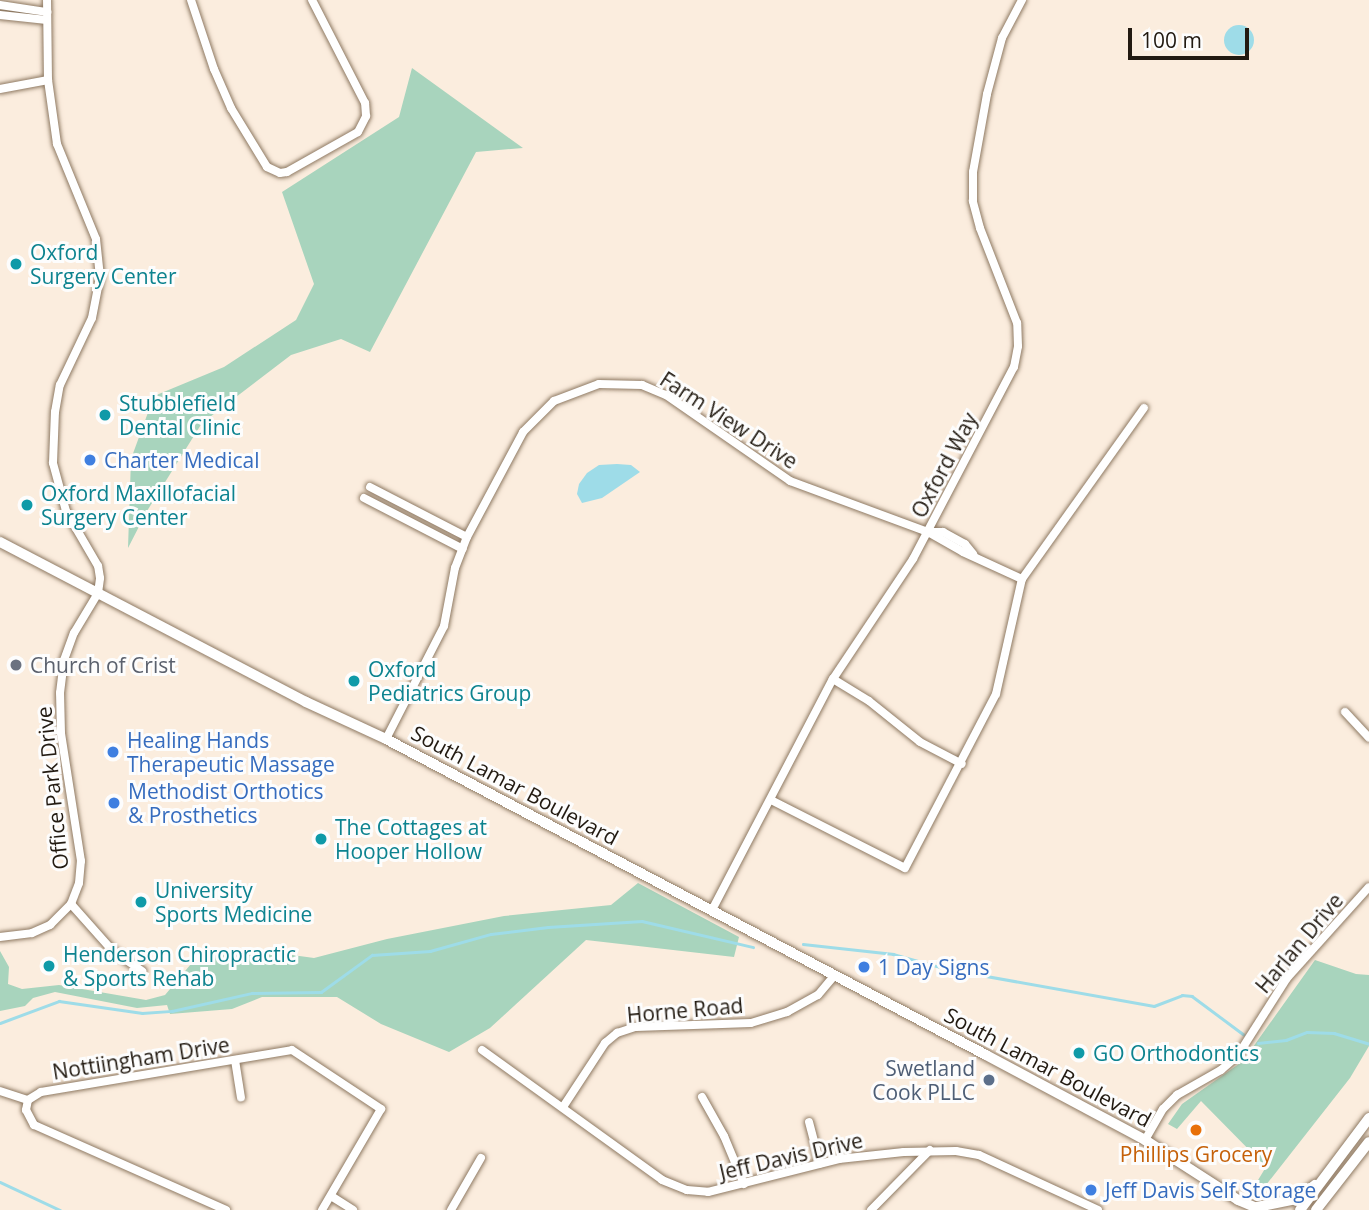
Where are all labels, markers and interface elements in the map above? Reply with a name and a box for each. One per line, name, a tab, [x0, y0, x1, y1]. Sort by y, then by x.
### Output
scale bar	[1131, 14, 1252, 58]
text: 100 m	[1141, 26, 1202, 54]
place label: Oxford Surgery Center	[30, 239, 176, 289]
marker: Oxford Surgery Center	[8, 256, 24, 272]
street label: Farm View Drive	[656, 366, 802, 474]
place label: Stubblefield Dental Clinic	[119, 390, 241, 440]
marker: Stubblefield Dental Clinic	[97, 407, 113, 423]
street label: Oxford Way	[906, 408, 982, 522]
place label: Charter Medical	[104, 447, 260, 473]
marker: Charter Medical	[82, 452, 98, 468]
place label: Oxford Maxillofacial Surgery Center	[41, 480, 236, 530]
marker: Oxford Maxillofacial Surgery Center	[19, 497, 35, 513]
place label: Church of Crist	[30, 652, 176, 678]
place label: Oxford Pediatrics Group	[368, 656, 531, 706]
marker: Church of Crist	[8, 657, 24, 673]
marker: Oxford Pediatrics Group	[346, 673, 362, 689]
street label: Office Park Drive	[31, 705, 73, 871]
street label: South Lamar Boulevard	[407, 720, 623, 850]
place label: Healing Hands Therapeutic Massage	[127, 727, 335, 777]
marker: Healing Hands Therapeutic Massage	[105, 744, 121, 760]
place label: Methodist Orthotics & Prosthetics	[128, 778, 324, 828]
marker: Methodist Orthotics & Prosthetics	[106, 795, 122, 811]
place label: The Cottages at Hooper Hollow	[335, 814, 487, 864]
marker: The Cottages at Hooper Hollow	[313, 831, 329, 847]
place label: University Sports Medicine	[155, 877, 312, 927]
street label: Harlan Drive	[1250, 888, 1348, 998]
marker: University Sports Medicine	[133, 894, 149, 910]
place label: Henderson Chiropractic & Sports Rehab	[63, 941, 296, 991]
place label: 1 Day Signs	[878, 954, 989, 980]
marker: Henderson Chiropractic & Sports Rehab	[41, 958, 57, 974]
marker: 1 Day Signs	[856, 959, 872, 975]
street label: Horne Road	[626, 992, 744, 1028]
street label: South Lamar Boulevard	[940, 1002, 1156, 1132]
street label: Nottiingham Drive	[51, 1032, 231, 1084]
place label: GO Orthodontics	[1093, 1040, 1259, 1066]
marker: GO Orthodontics	[1071, 1045, 1087, 1061]
place label: Swetland Cook PLLC	[872, 1055, 975, 1105]
marker: Swetland Cook PLLC	[981, 1072, 997, 1088]
marker: Phillips Grocery	[1188, 1122, 1204, 1138]
street label: Jeff Davis Drive	[717, 1127, 865, 1185]
place label: Phillips Grocery	[1120, 1141, 1272, 1167]
place label: Jeff Davis Self Storage	[1105, 1177, 1316, 1203]
marker: Jeff Davis Self Storage	[1083, 1182, 1099, 1198]

